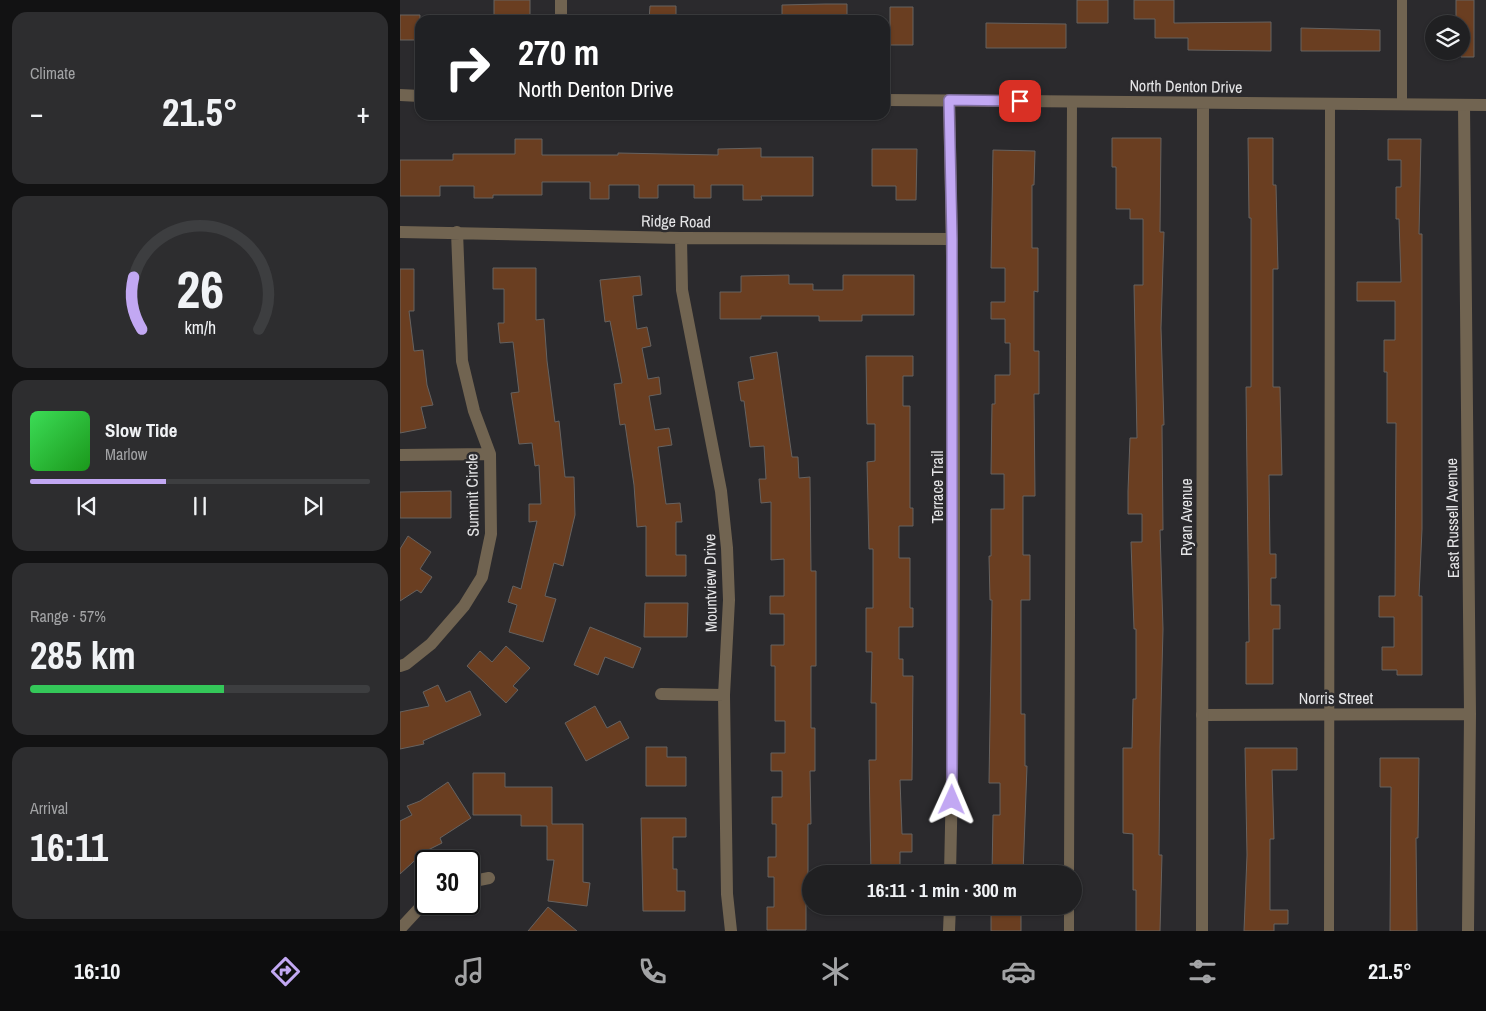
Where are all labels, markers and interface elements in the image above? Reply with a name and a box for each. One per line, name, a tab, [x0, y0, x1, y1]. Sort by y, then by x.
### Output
map controls	[1425, 15, 1470, 60]
button: layers	[1425, 15, 1470, 60]
text: 270 m	[518, 29, 599, 76]
icon: right	[435, 35, 500, 100]
text: Climate	[30, 62, 75, 84]
text: North Denton Drive	[518, 74, 673, 104]
street label: North Denton Drive	[1129, 74, 1243, 98]
pin	[999, 80, 1041, 122]
text: 21.5°	[162, 87, 238, 138]
icon: arrive	[1006, 87, 1034, 115]
text: −	[30, 94, 43, 132]
text: +	[357, 94, 370, 132]
street label: Ridge Road	[641, 209, 711, 233]
text: 26	[176, 254, 224, 324]
text: km/h	[184, 316, 216, 340]
text: Slow Tide	[105, 417, 177, 443]
text: Marlow	[105, 443, 147, 465]
street label: Terrace Trail	[926, 450, 948, 523]
street label: Summit Circle	[460, 453, 484, 537]
street label: East Russell Avenue	[1440, 458, 1464, 578]
street label: Ryan Avenue	[1175, 478, 1197, 556]
icon: previous	[73, 492, 101, 520]
icon: pause	[186, 492, 214, 520]
icon: next	[299, 492, 327, 520]
street label: Mountview Drive	[698, 534, 722, 632]
text: Range · 57%	[30, 605, 106, 627]
text: 285 km	[30, 630, 136, 681]
street label: Norris Street	[1299, 687, 1374, 709]
position arrow	[925, 773, 977, 825]
text: Arrival	[30, 797, 68, 819]
text: 16:11	[30, 822, 108, 873]
speed limit sign: 30	[415, 850, 480, 915]
text: 16:11 · 1 min · 300 m	[867, 877, 1017, 903]
icon: directions	[268, 954, 303, 989]
icon: music	[452, 954, 487, 989]
icon: phone	[635, 954, 670, 989]
icon: climate	[818, 954, 853, 989]
icon: car	[1001, 954, 1036, 989]
icon: filters	[1185, 954, 1220, 989]
text: 16:10	[74, 956, 120, 986]
text: 21.5°	[1368, 956, 1412, 986]

